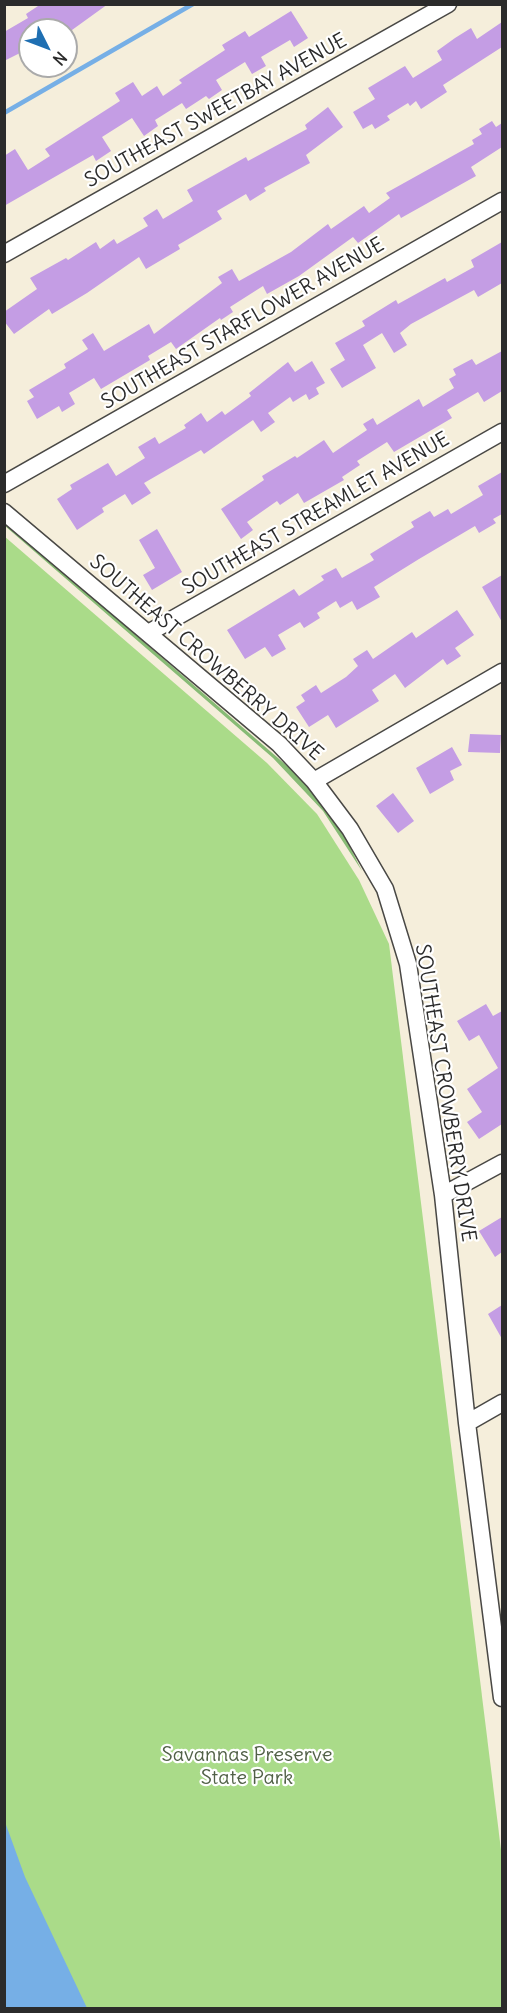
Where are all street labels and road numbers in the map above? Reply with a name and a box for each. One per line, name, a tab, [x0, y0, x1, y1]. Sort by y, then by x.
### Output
street label: SOUTHEAST SWEETBAY AVENUE	[81, 29, 351, 193]
street label: SOUTHEAST STARFLOWER AVENUE	[97, 233, 389, 415]
street label: SOUTHEAST STREAMLET AVENUE	[178, 427, 454, 601]
street label: SOUTHEAST CROWBERRY DRIVE	[84, 550, 328, 766]
street label: SOUTHEAST CROWBERRY DRIVE	[410, 942, 480, 1244]

